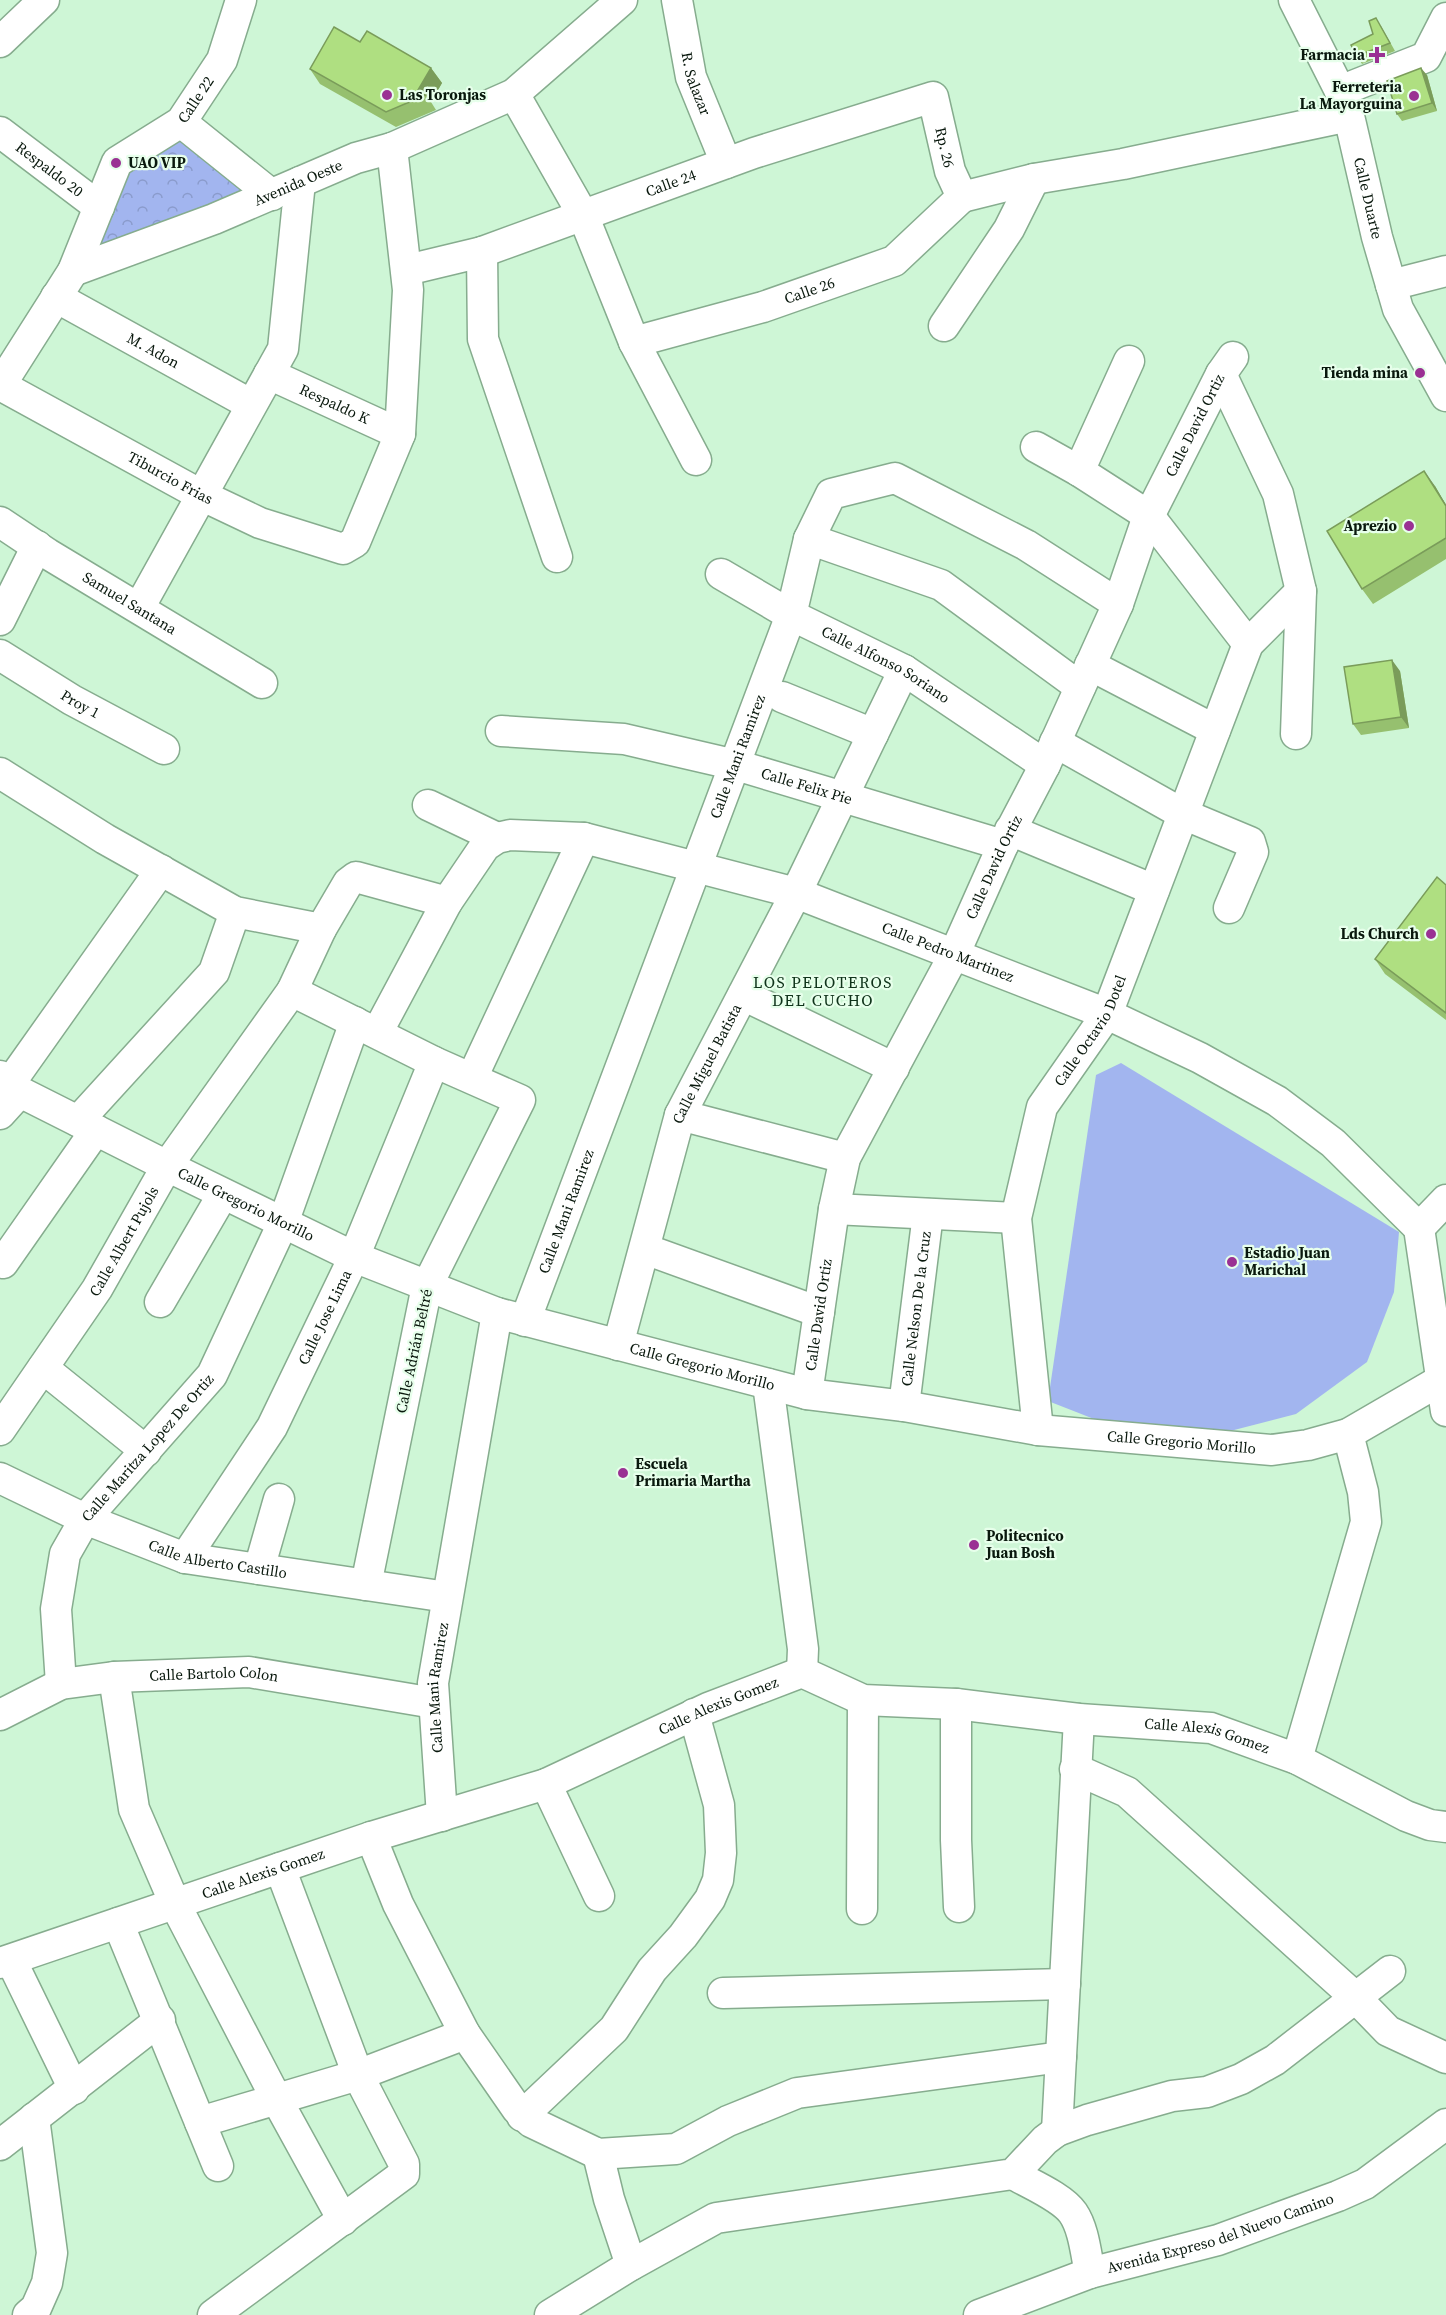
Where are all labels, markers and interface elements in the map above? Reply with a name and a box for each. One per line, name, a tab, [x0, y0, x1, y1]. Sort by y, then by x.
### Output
place label: Farmacia	[1300, 44, 1366, 65]
marker: Farmacia	[1370, 48, 1384, 62]
street label: R. Salazar	[677, 50, 717, 119]
street label: Calle 22	[172, 72, 219, 127]
place label: Ferreteria La Mayorguina	[1299, 76, 1403, 114]
place label: Las Toronjas	[399, 84, 486, 105]
marker: Las Toronjas	[380, 88, 394, 102]
marker: Ferreteria La Mayorguina	[1407, 89, 1421, 103]
street label: Rp. 26	[930, 125, 960, 170]
street label: Respaldo 20	[12, 137, 88, 202]
place label: UAO VIP	[128, 152, 186, 173]
street label: Avenida Oeste	[251, 154, 346, 211]
street label: Calle Duarte	[1349, 155, 1388, 242]
marker: UAO VIP	[109, 156, 123, 170]
street label: Calle 24	[642, 164, 699, 202]
street label: Calle 26	[781, 272, 838, 309]
street label: M. Adon	[123, 327, 183, 373]
place label: Tienda mina	[1322, 362, 1409, 383]
marker: Tienda mina	[1413, 366, 1427, 380]
street label: Calle David Ortiz	[1160, 370, 1229, 480]
street label: Respaldo K	[296, 378, 373, 429]
street label: Tiburcio Frias	[124, 446, 216, 509]
place label: Aprezio	[1343, 515, 1398, 536]
marker: Aprezio	[1402, 519, 1416, 533]
street label: Samuel Santana	[79, 566, 181, 639]
street label: Calle Alfonso Soriano	[818, 620, 954, 708]
street label: Proy 1	[57, 684, 104, 723]
street label: Calle Mani Ramirez	[704, 691, 770, 822]
street label: Calle Felix Pie	[759, 762, 855, 809]
street label: Calle David Ortiz	[960, 811, 1027, 922]
street label: Calle Pedro Martinez	[879, 916, 1017, 987]
place label: Lds Church	[1340, 923, 1419, 944]
marker: Lds Church	[1424, 927, 1438, 941]
district label: LOS PELOTEROS DEL CUCHO	[753, 971, 893, 1011]
street label: Calle Octavio Dotel	[1049, 971, 1131, 1090]
street label: Calle Miguel Batista	[667, 1000, 747, 1126]
street label: Calle Mani Ramirez	[533, 1146, 599, 1276]
street label: Calle Gregorio Morillo	[174, 1162, 318, 1246]
street label: Calle Albert Pujols	[84, 1182, 163, 1300]
street label: Calle Nelson De la Cruz	[896, 1230, 936, 1387]
place label: Estadio Juan Marichal	[1244, 1242, 1330, 1280]
marker: Estadio Juan Marichal	[1225, 1255, 1239, 1269]
street label: Calle David Ortiz	[800, 1257, 837, 1372]
street label: Calle Jose Lima	[293, 1266, 356, 1368]
street label: Calle Adrián Beltré	[390, 1287, 437, 1415]
street label: Calle Gregorio Morillo	[628, 1337, 777, 1395]
street label: Calle Maritza Lopez De Ortiz	[76, 1369, 218, 1526]
street label: Calle Gregorio Morillo	[1106, 1425, 1257, 1459]
place label: Escuela Primaria Martha	[635, 1453, 752, 1491]
marker: Escuela Primaria Martha	[616, 1466, 630, 1480]
place label: Politecnico Juan Bosh	[985, 1525, 1064, 1563]
street label: Calle Alberto Castillo	[146, 1534, 289, 1583]
marker: Politecnico Juan Bosh	[967, 1538, 981, 1552]
street label: Calle Mani Ramirez	[422, 1621, 453, 1753]
street label: Calle Bartolo Colon	[149, 1661, 280, 1687]
street label: Calle Alexis Gomez	[655, 1671, 781, 1740]
street label: Calle Alexis Gomez	[1144, 1712, 1273, 1758]
street label: Calle Alexis Gomez	[199, 1843, 327, 1904]
street label: Avenida Expreso del Nuevo Camino	[1105, 2187, 1337, 2278]

